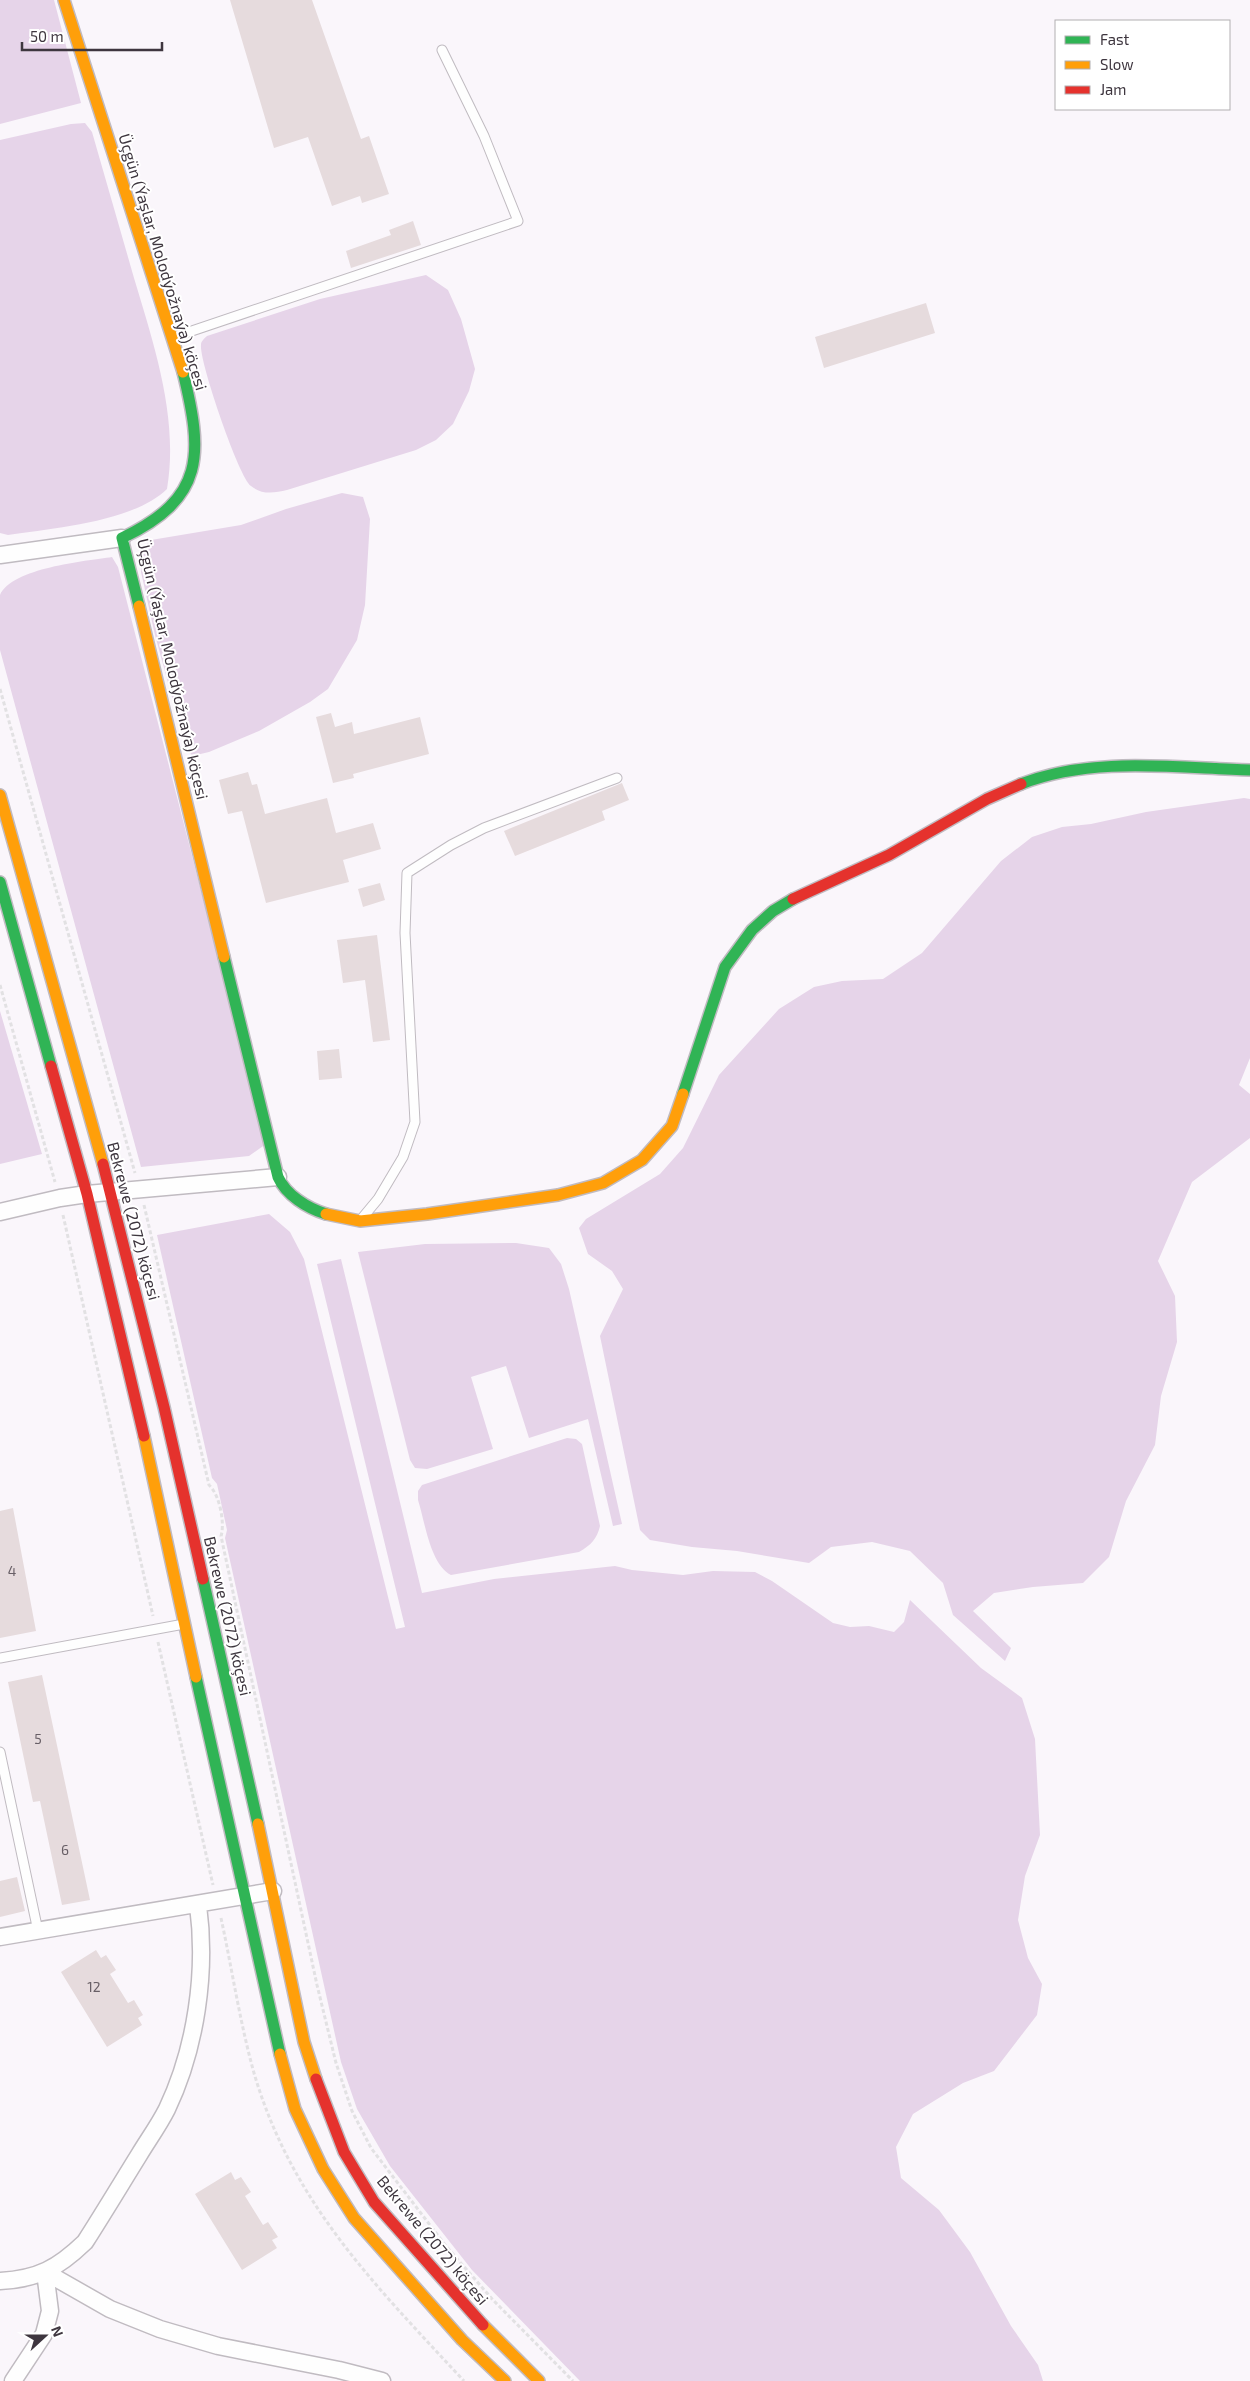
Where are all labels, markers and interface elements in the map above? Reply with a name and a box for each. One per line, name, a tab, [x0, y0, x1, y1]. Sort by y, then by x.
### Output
scale bar	[22, 20, 162, 52]
legend	[1055, 20, 1230, 110]
text: 50 m	[30, 27, 64, 45]
text: Fast	[1100, 30, 1130, 48]
text: Slow	[1100, 55, 1134, 73]
text: Jam	[1100, 80, 1126, 98]
street label: Üçgün (Ýaşlar, Molodýožnaýa) köçesi	[114, 131, 212, 393]
street label: Üçgün (Ýaşlar, Molodýožnaýa) köçesi	[133, 536, 213, 802]
street label: Bekrewe (2072) köçesi	[103, 1140, 165, 1302]
street label: Bekrewe (2072) köçesi	[200, 1534, 256, 1698]
house number: 4	[8, 1562, 16, 1579]
house number: 5	[34, 1730, 42, 1747]
house number: 6	[61, 1841, 69, 1858]
house number: 12	[87, 1978, 101, 1995]
street label: Bekrewe (2072) köçesi	[373, 2171, 493, 2309]
north arrow	[20, 2311, 70, 2361]
text: N	[48, 2323, 67, 2339]

